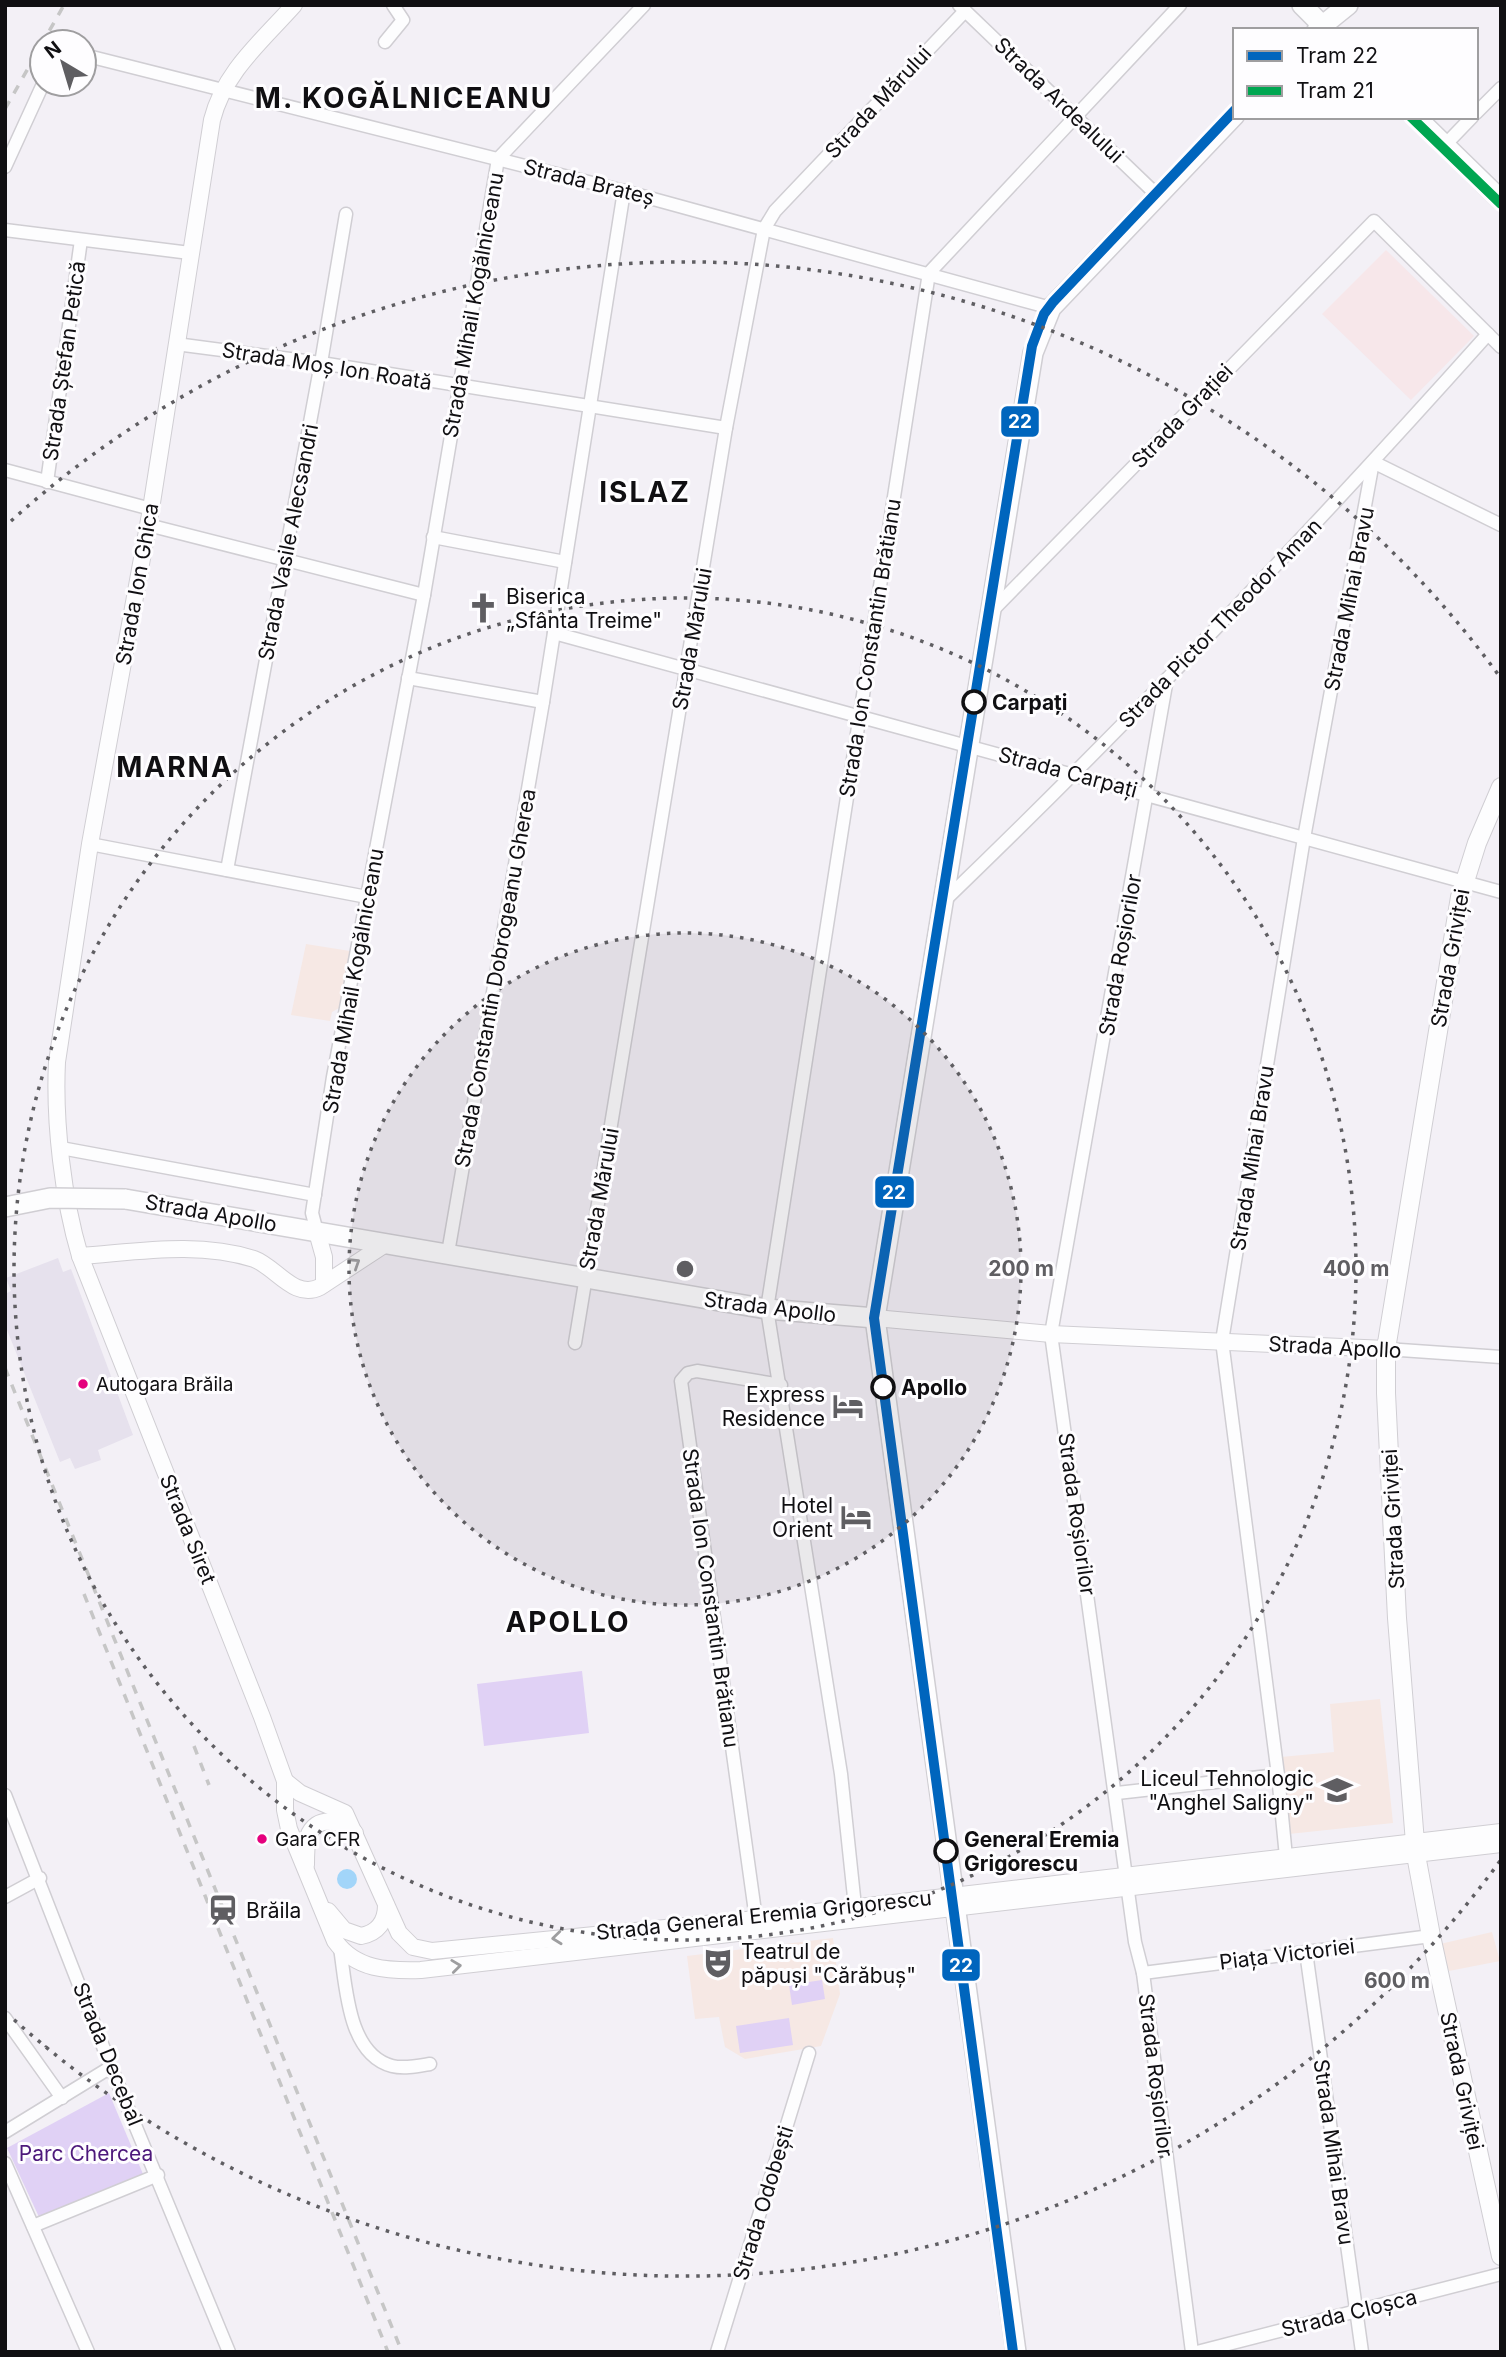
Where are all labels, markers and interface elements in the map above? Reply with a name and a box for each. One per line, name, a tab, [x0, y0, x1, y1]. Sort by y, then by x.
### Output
north arrow	[28, 28, 98, 98]
legend	[1233, 28, 1478, 119]
street label: Strada Ardealului	[989, 32, 1129, 168]
text: N	[40, 36, 66, 64]
street label: Strada Mărului	[820, 41, 936, 163]
text: Tram 22	[1296, 43, 1378, 68]
text: Tram 21	[1296, 78, 1374, 103]
district label: M. KOGĂLNICEANU	[255, 80, 553, 115]
street label: Strada Brateș	[521, 154, 657, 210]
street label: Strada Mihail Kogălniceanu	[437, 170, 509, 440]
street label: Strada Ștefan Petică	[38, 259, 90, 463]
street label: Strada Moș Ion Roată	[220, 337, 434, 395]
street label: Strada Grației	[1126, 359, 1238, 473]
line badge: 22	[1000, 405, 1040, 438]
text: 22	[1008, 410, 1032, 433]
street label: Strada Vasile Alecsandri	[253, 422, 323, 662]
district label: ISLAZ	[599, 475, 691, 509]
street label: Strada Ion Constantin Brătianu	[834, 497, 906, 799]
street label: Strada Ion Ghica	[110, 501, 164, 667]
street label: Strada Mihai Bravu	[1319, 505, 1379, 693]
street label: Strada Pictor Theodor Aman	[1113, 513, 1327, 733]
street label: Strada Mărului	[667, 566, 717, 712]
place label: Biserica „Sfânta Treime"	[506, 584, 662, 633]
church icon: Biserica „Sfânta Treime"	[466, 591, 500, 625]
marker: Carpați	[962, 690, 986, 714]
place label: Carpați	[992, 690, 1067, 715]
street label: Strada Carpați	[996, 741, 1140, 803]
district label: MARNA	[116, 750, 234, 784]
street label: Strada Constantin Dobrogeanu Gherea	[449, 787, 541, 1169]
street label: Strada Mihail Kogălniceanu	[317, 846, 389, 1116]
street label: Strada Roșiorilor	[1093, 872, 1147, 1038]
street label: Strada Griviței	[1425, 887, 1475, 1029]
street label: Strada Mihai Bravu	[1225, 1064, 1279, 1252]
street label: Strada Mărului	[574, 1126, 624, 1272]
line badge: 22	[874, 1175, 915, 1209]
text: 22	[882, 1181, 906, 1204]
street label: Strada Apollo	[143, 1189, 279, 1237]
text: 200 m	[988, 1256, 1054, 1281]
text: 400 m	[1323, 1256, 1389, 1281]
centre of rings	[673, 1257, 697, 1281]
one-way arrow	[347, 1258, 360, 1271]
street label: Strada Apollo	[702, 1286, 838, 1328]
street label: Strada Apollo	[1268, 1331, 1402, 1363]
place label: Autogara Brăila	[96, 1373, 233, 1396]
marker: Apollo	[871, 1375, 895, 1399]
place label: Apollo	[901, 1375, 967, 1400]
marker: Autogara Brăila	[76, 1377, 90, 1391]
place label: Express Residence	[722, 1382, 825, 1431]
hotel icon: Express Residence	[831, 1389, 865, 1423]
street label: Strada Roșiorilor	[1053, 1431, 1101, 1597]
street label: Strada Ion Constantin Brătianu	[678, 1447, 744, 1749]
street label: Strada Griviței	[1377, 1448, 1409, 1590]
street label: Strada Siret	[155, 1471, 221, 1587]
place label: Hotel Orient	[772, 1493, 833, 1542]
hotel icon: Hotel Orient	[839, 1500, 873, 1534]
district label: APOLLO	[505, 1605, 631, 1639]
place label: Liceul Tehnologic "Anghel Saligny"	[1140, 1766, 1314, 1815]
school or university icon: Liceul Tehnologic "Anghel Saligny"	[1320, 1773, 1354, 1807]
place label: General Eremia Grigorescu	[964, 1827, 1119, 1876]
place label: Gara CFR	[275, 1828, 360, 1851]
marker: Gara CFR	[255, 1832, 269, 1846]
marker: General Eremia Grigorescu	[934, 1839, 958, 1863]
street label: Strada General Eremia Grigorescu	[595, 1885, 933, 1945]
station icon: Brăila	[206, 1893, 240, 1927]
place label: Brăila	[246, 1898, 301, 1923]
one-way arrow	[551, 1931, 562, 1946]
street label: Piața Victoriei	[1218, 1933, 1356, 1975]
place label: Teatrul de păpuși "Cărăbuș"	[741, 1939, 916, 1988]
theatre icon: Teatrul de păpuși "Cărăbuș"	[701, 1946, 735, 1980]
line badge: 22	[941, 1948, 981, 1982]
text: 22	[949, 1954, 973, 1977]
one-way arrow	[450, 1959, 462, 1974]
text: 600 m	[1364, 1968, 1430, 1993]
street label: Strada Decebal	[68, 1979, 148, 2129]
street label: Strada Roșiorilor	[1134, 1992, 1178, 2158]
street label: Strada Griviței	[1435, 2010, 1489, 2152]
street label: Strada Mihai Bravu	[1309, 2058, 1359, 2246]
street label: Strada Odobești	[728, 2123, 798, 2283]
park label: Parc Chercea	[19, 2141, 153, 2166]
street label: Strada Cloșca	[1279, 2284, 1419, 2342]

